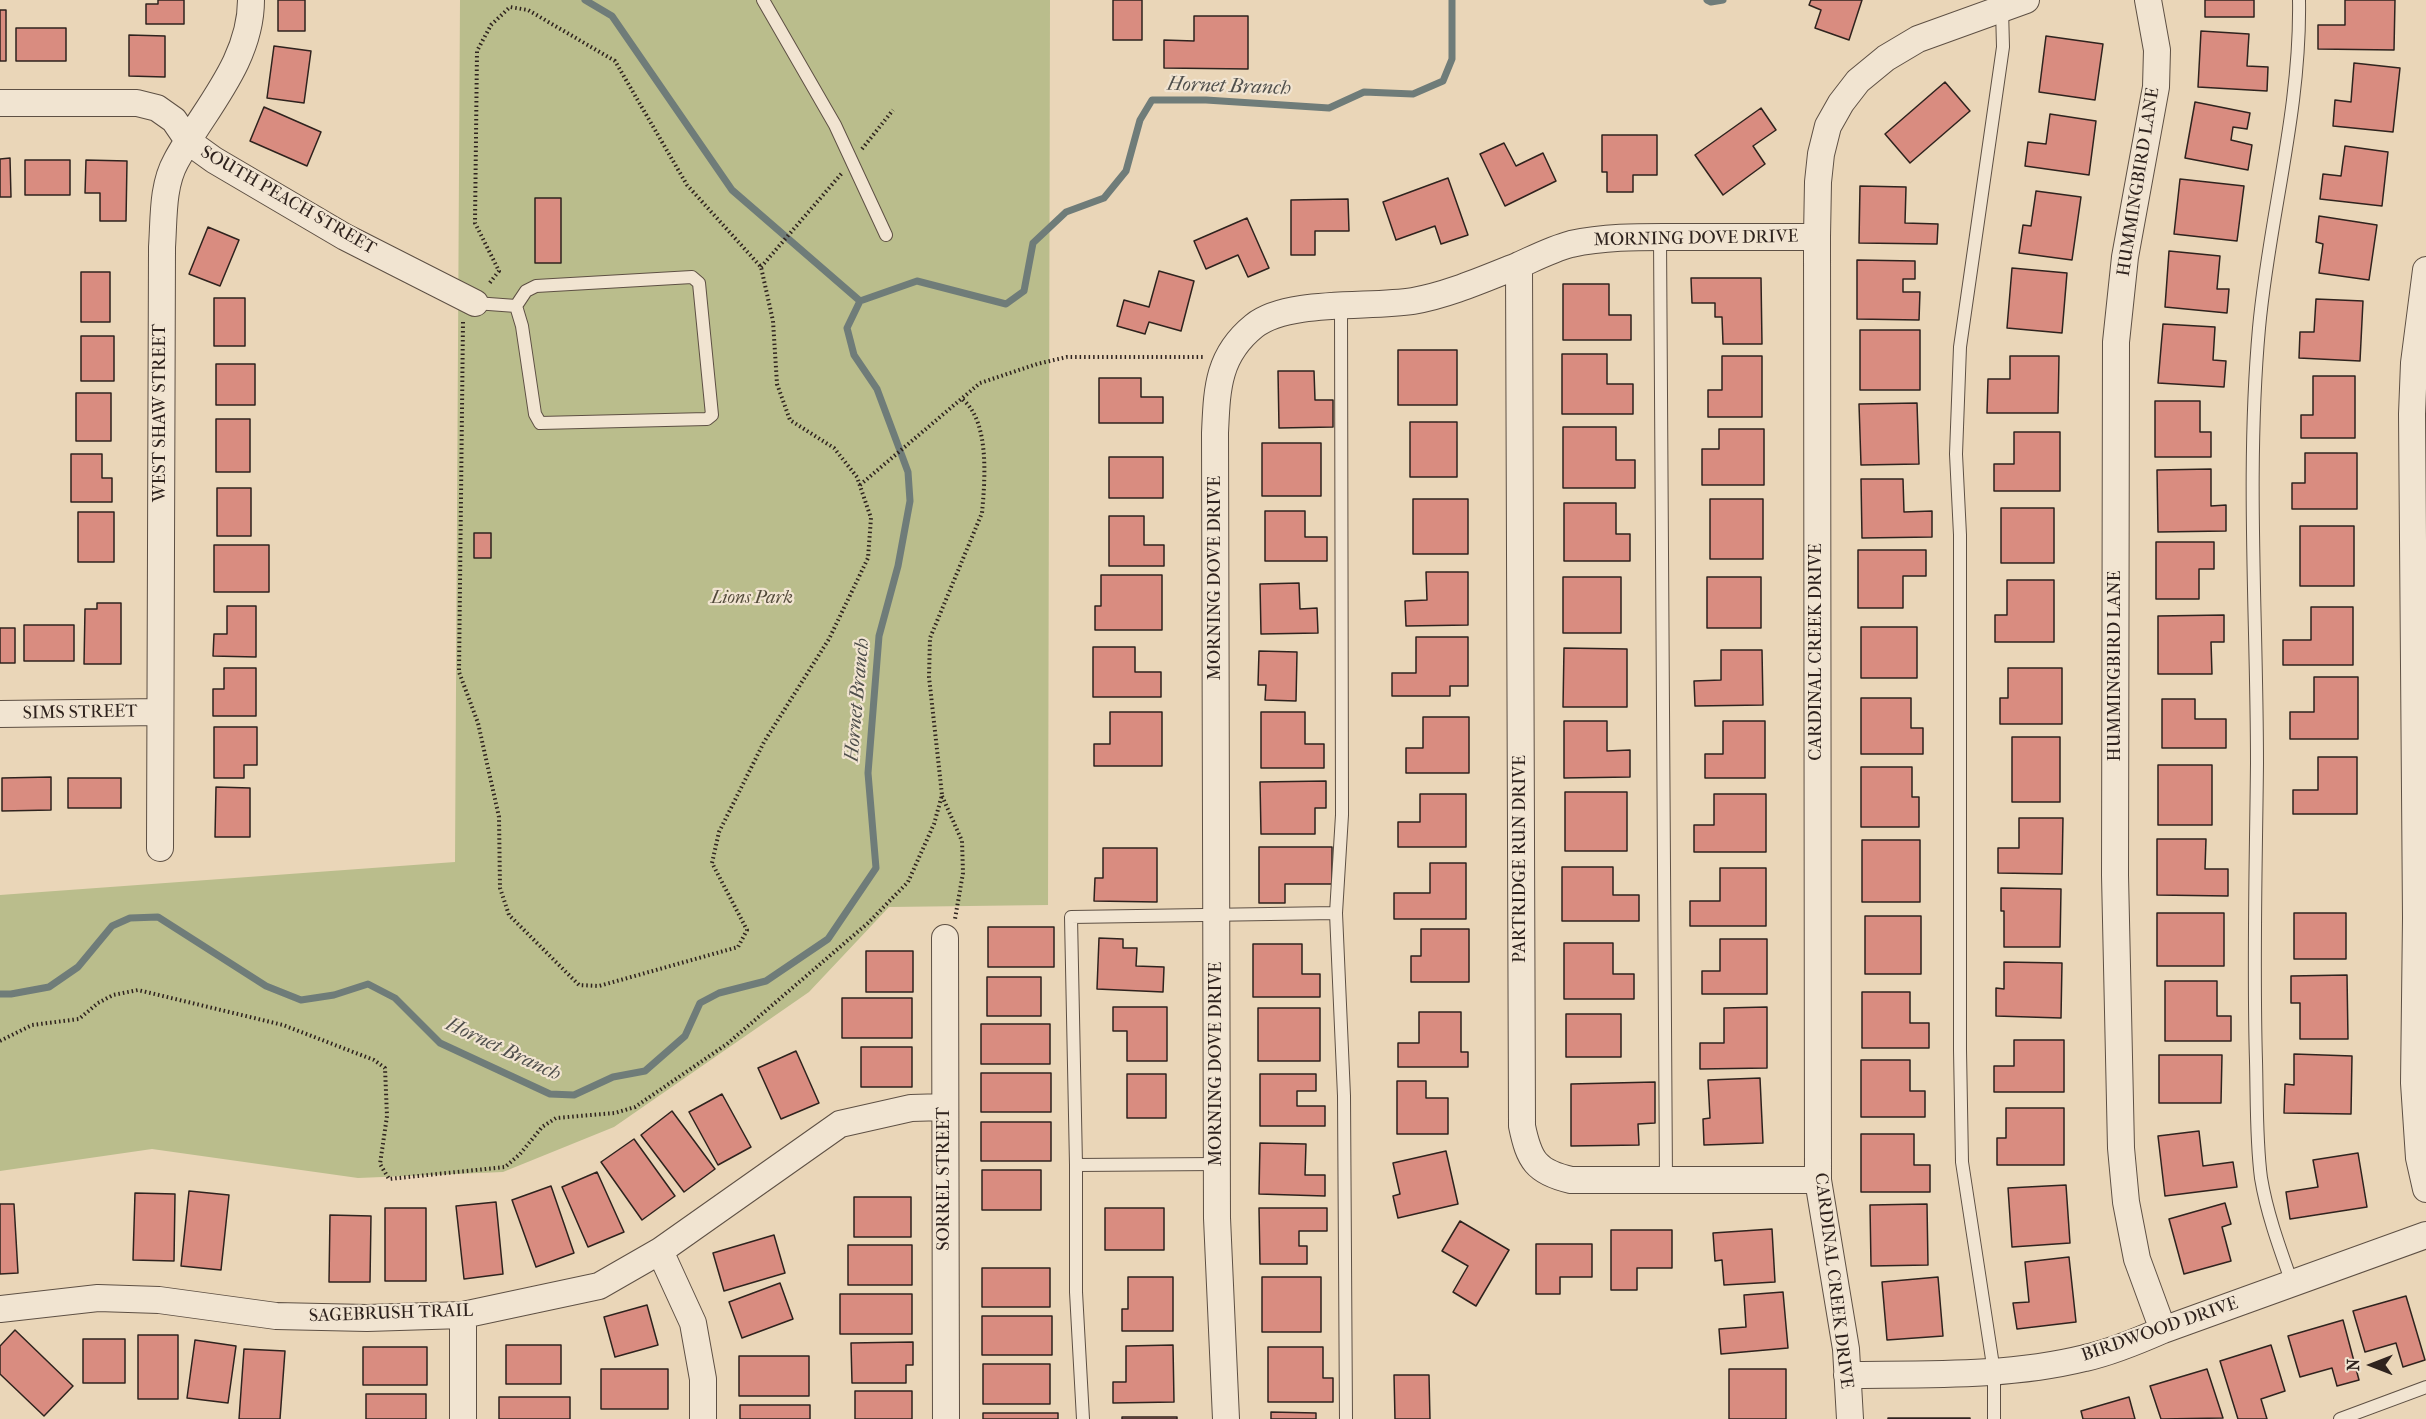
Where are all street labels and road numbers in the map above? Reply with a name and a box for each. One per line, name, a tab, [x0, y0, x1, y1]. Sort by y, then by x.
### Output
street label: HUMMINGBIRD LANE	[2113, 86, 2165, 278]
street label: SOUTH PEACH STREET	[196, 142, 380, 260]
street label: MORNING DOVE DRIVE	[1594, 226, 1798, 252]
street label: WEST SHAW STREET	[150, 324, 172, 502]
street label: MORNING DOVE DRIVE	[1205, 476, 1227, 680]
street label: CARDINAL CREEK DRIVE	[1806, 543, 1828, 761]
street label: HUMMINGBIRD LANE	[2105, 570, 2127, 762]
street label: SIMS STREET	[23, 701, 137, 725]
street label: PARTRIDGE RUN DRIVE	[1510, 755, 1532, 963]
street label: MORNING DOVE DRIVE	[1206, 962, 1228, 1166]
street label: SORREL STREET	[934, 1107, 956, 1251]
street label: CARDINAL CREEK DRIVE	[1809, 1172, 1857, 1390]
street label: BIRDWOOD DRIVE	[2079, 1293, 2241, 1367]
street label: SAGEBRUSH TRAIL	[308, 1300, 474, 1328]

